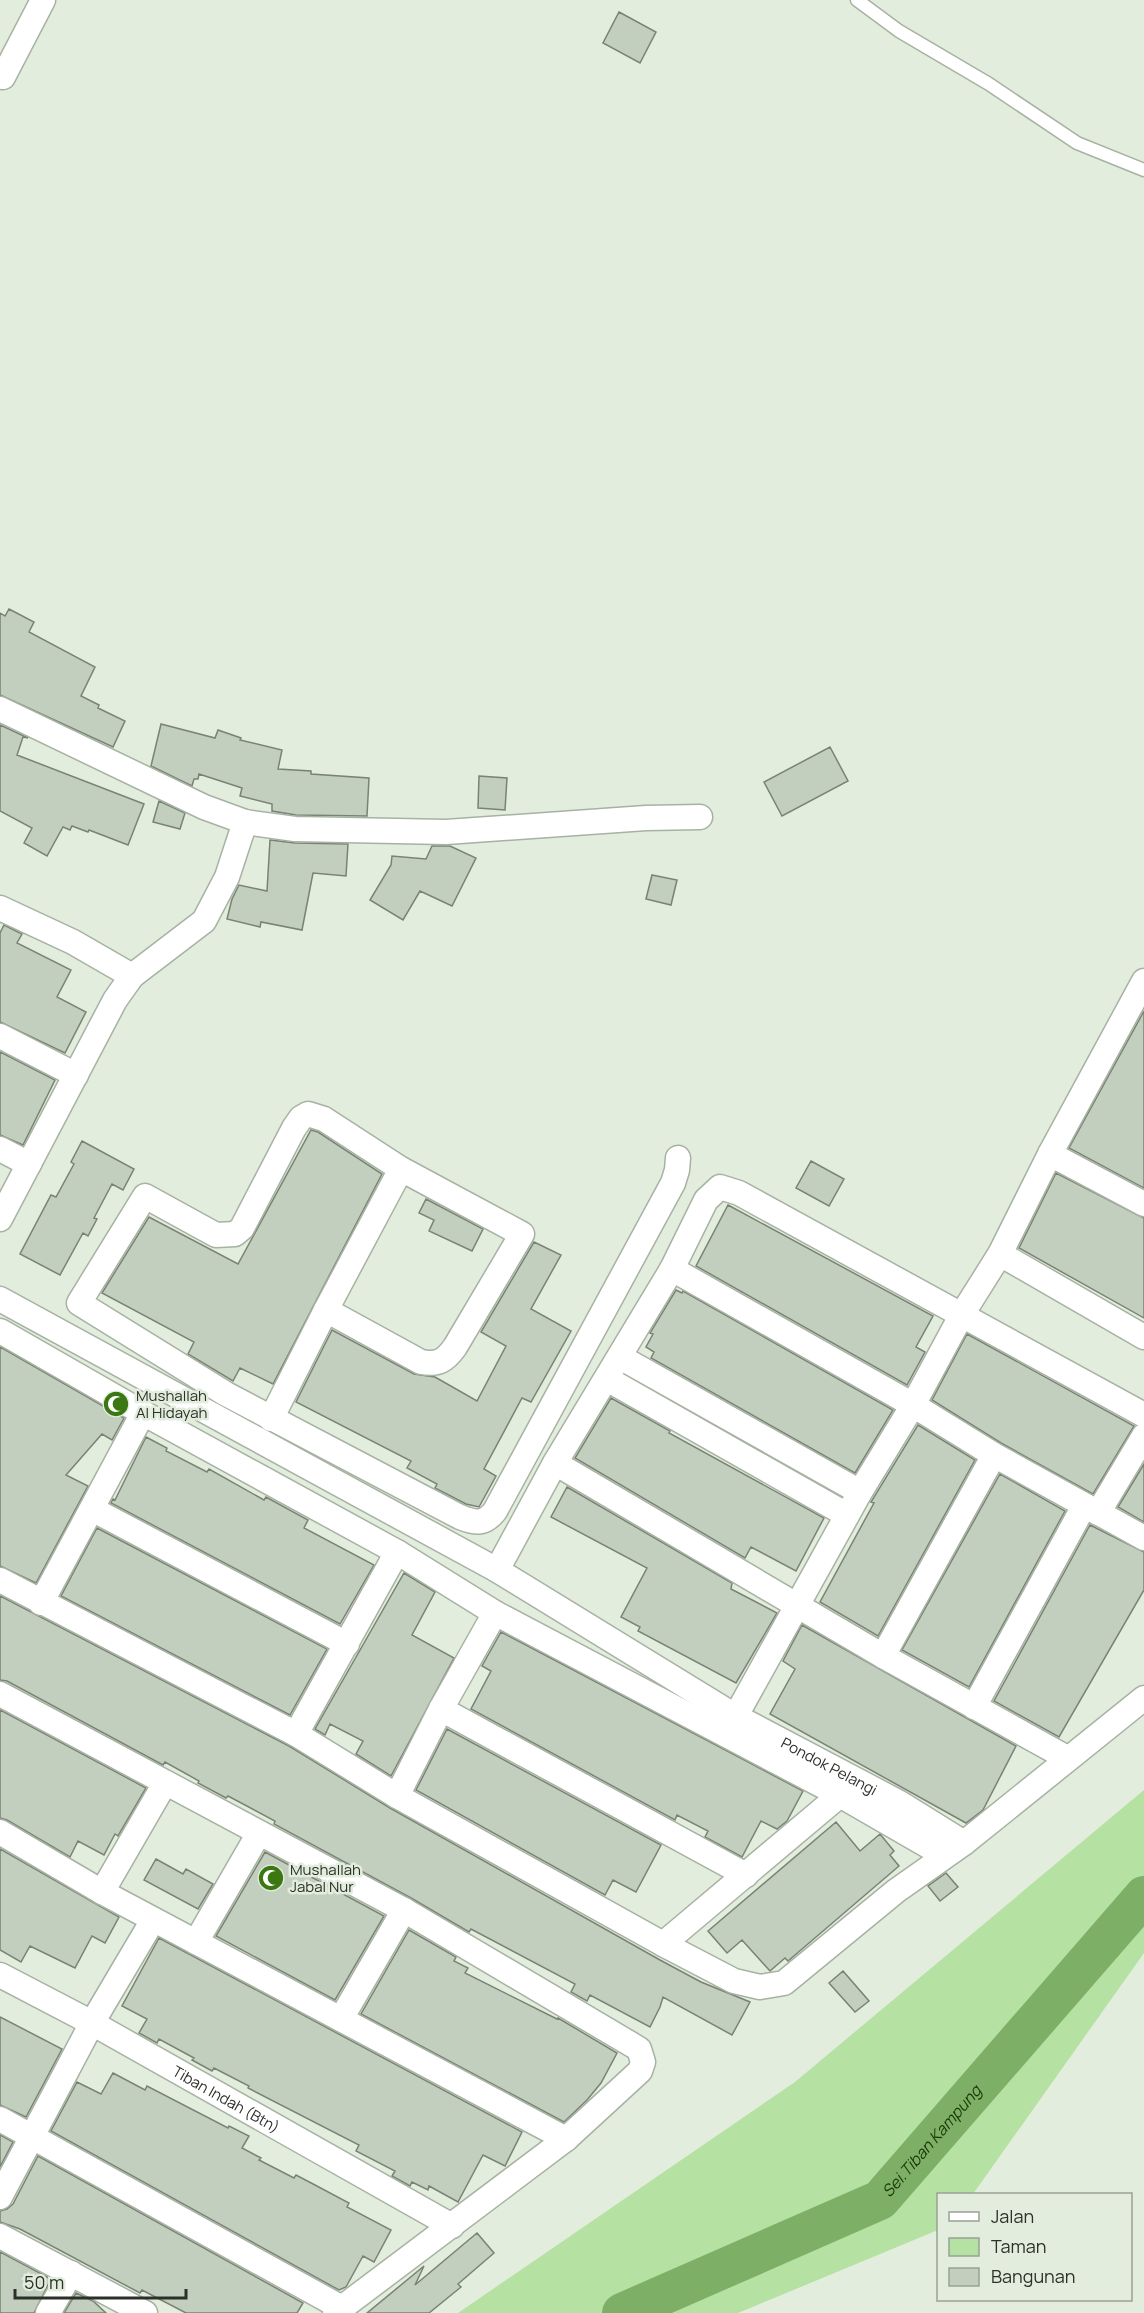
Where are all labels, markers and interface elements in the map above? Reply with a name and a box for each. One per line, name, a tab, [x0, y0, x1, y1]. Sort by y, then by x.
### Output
place label: Mushallah Al Hidayah	[136, 1385, 207, 1423]
mosque icon: Mushallah Al Hidayah	[101, 1389, 131, 1419]
street label: Pondok Pelangi	[778, 1732, 881, 1800]
place label: Mushallah Jabal Nur	[290, 1859, 361, 1897]
mosque icon: Mushallah Jabal Nur	[256, 1863, 286, 1893]
street label: Tiban Indah (Btn)	[169, 2060, 284, 2137]
water label: Sei.Tiban Kampung	[877, 2079, 987, 2201]
legend	[937, 2193, 1132, 2301]
text: Jalan	[991, 2204, 1034, 2228]
text: Taman	[991, 2234, 1046, 2258]
scale bar	[15, 2262, 186, 2300]
text: Bangunan	[991, 2264, 1075, 2288]
text: 50 m	[24, 2270, 64, 2294]

